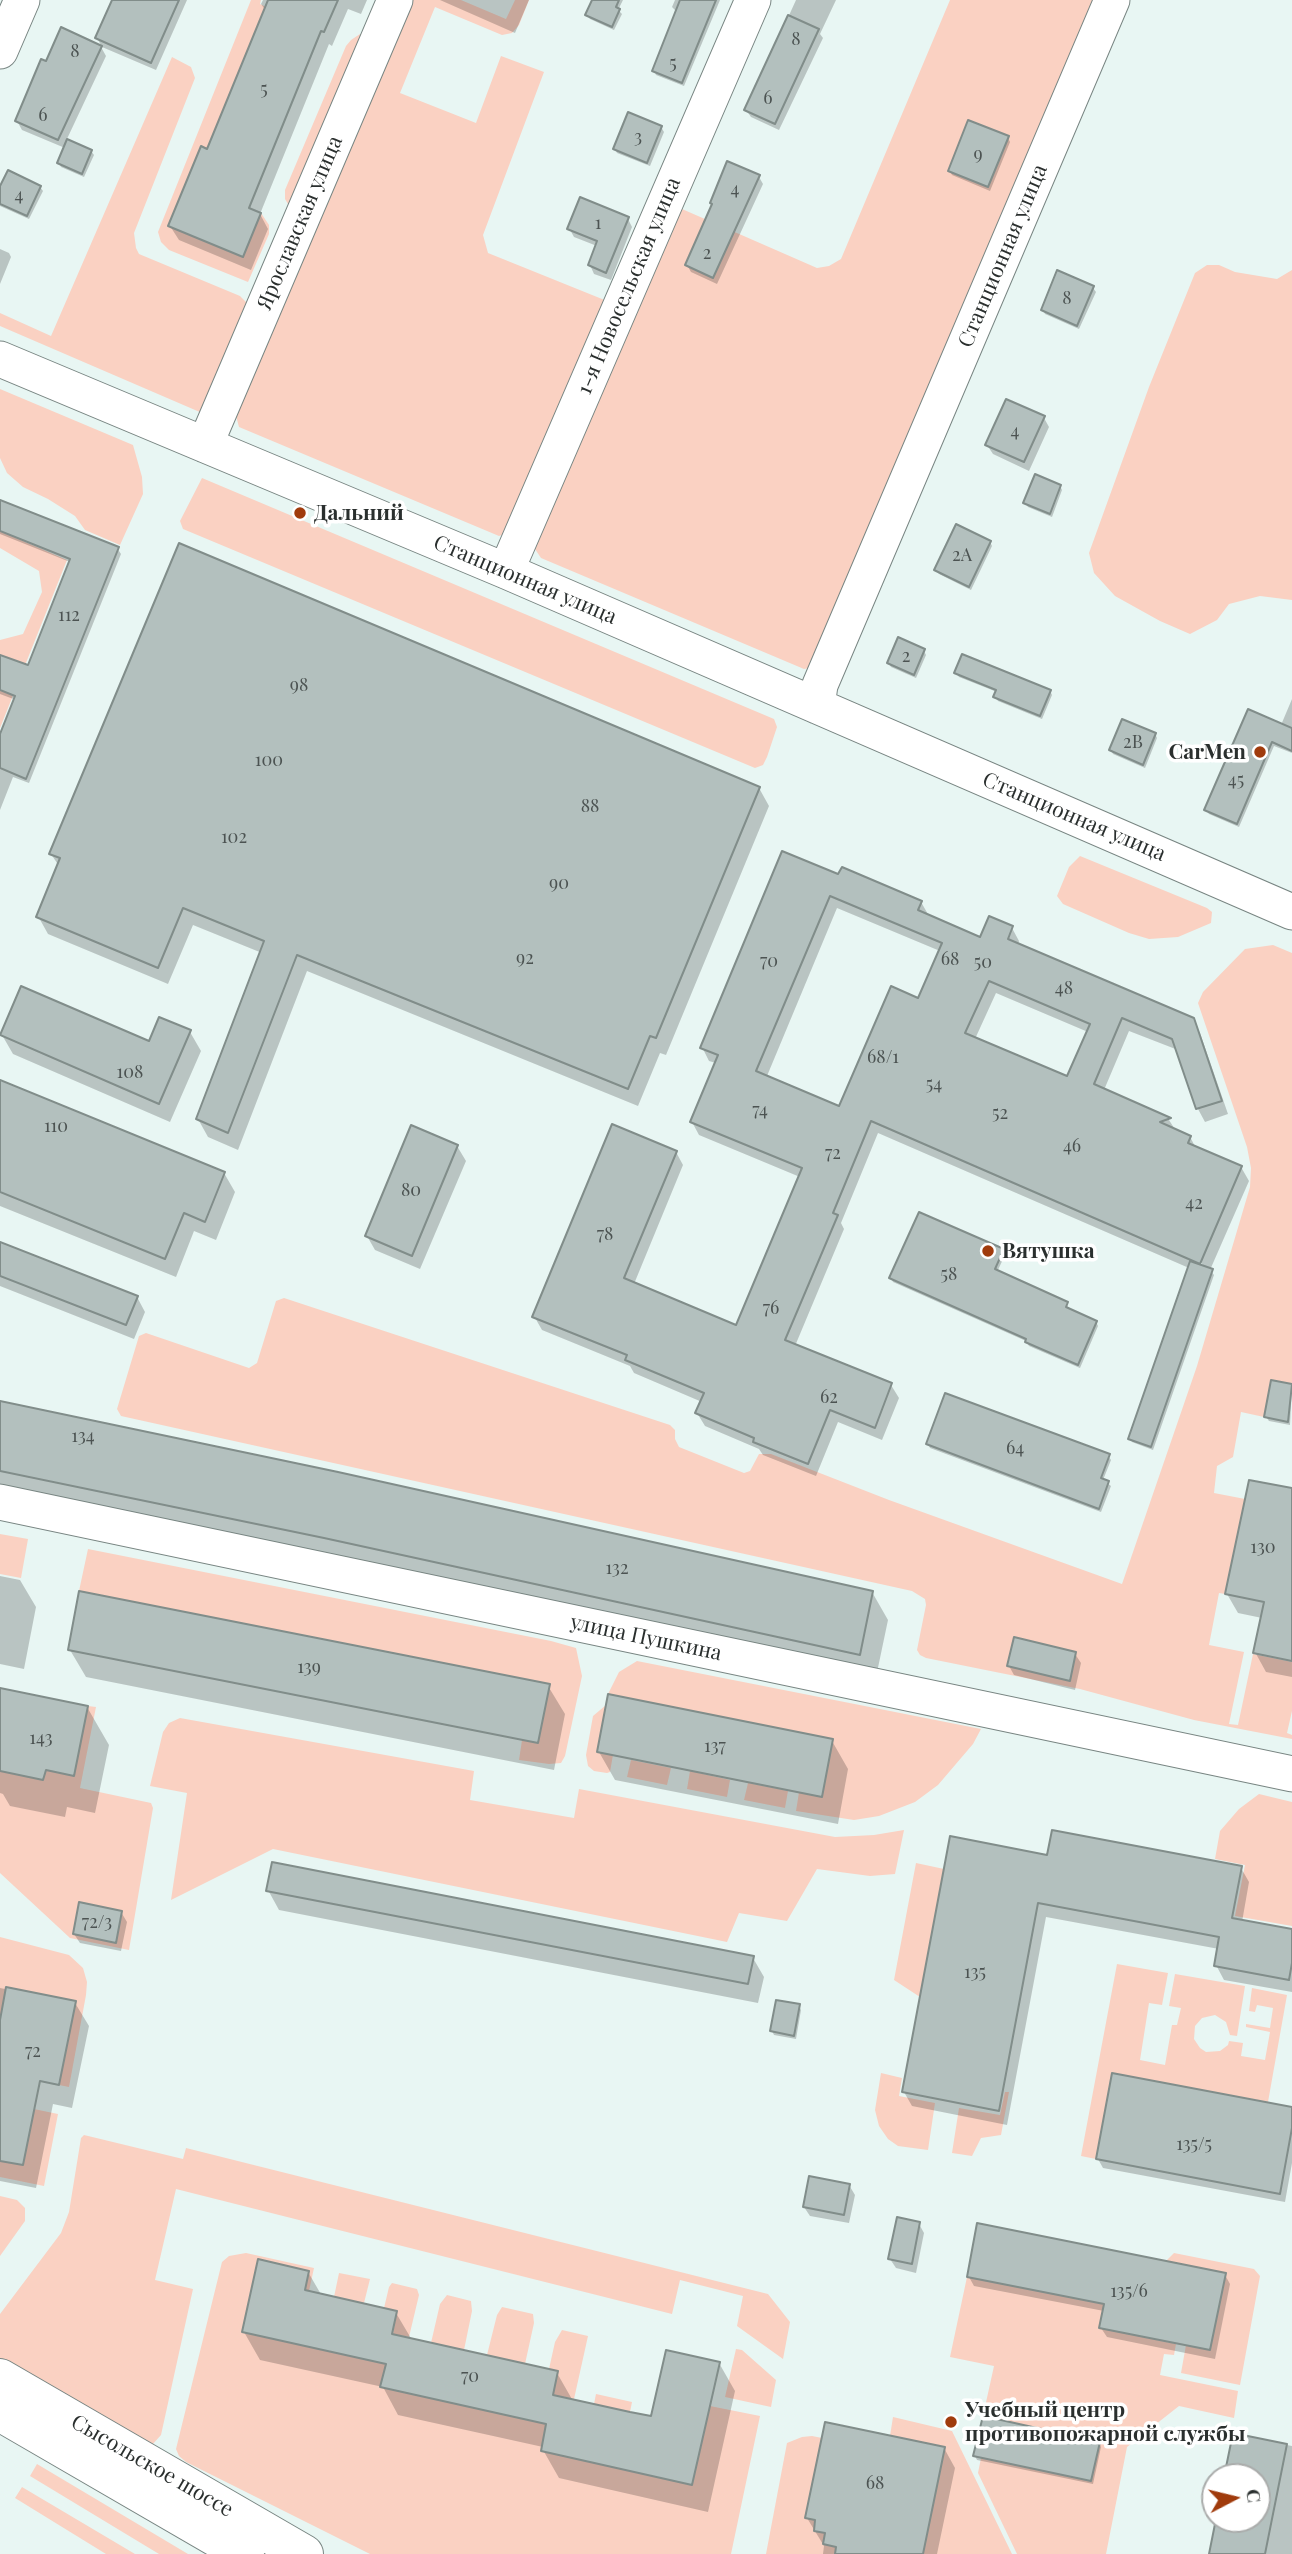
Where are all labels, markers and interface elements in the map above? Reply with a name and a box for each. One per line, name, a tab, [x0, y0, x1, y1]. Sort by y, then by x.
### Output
house number: 8	[791, 28, 801, 50]
house number: 8	[70, 40, 80, 62]
house number: 5	[669, 52, 677, 74]
house number: 5	[260, 78, 268, 100]
house number: 6	[763, 87, 773, 109]
house number: 6	[38, 104, 48, 126]
house number: 3	[634, 126, 642, 148]
street label: Ярославская улица	[252, 132, 348, 314]
house number: 9	[973, 143, 983, 165]
street label: Станционная улица	[953, 161, 1053, 351]
street label: 1-я Новосельская улица	[572, 174, 686, 398]
house number: 4	[731, 178, 739, 200]
house number: 4	[15, 184, 23, 206]
house number: 1	[595, 212, 601, 234]
house number: 2	[703, 242, 711, 264]
house number: 8	[1062, 287, 1072, 309]
house number: 4	[1011, 420, 1019, 442]
place label: Дальний	[314, 500, 404, 526]
marker: Дальний	[292, 505, 308, 521]
street label: Станционная улица	[430, 530, 620, 630]
house number: 2А	[952, 544, 972, 566]
house number: 112	[58, 604, 80, 626]
house number: 2	[902, 645, 910, 667]
house number: 98	[290, 674, 308, 696]
house number: 2В	[1123, 731, 1143, 753]
place label: CarMen	[1168, 739, 1246, 765]
marker: CarMen	[1252, 744, 1268, 760]
house number: 100	[255, 749, 283, 771]
street label: Станционная улица	[979, 767, 1169, 867]
house number: 45	[1228, 769, 1244, 791]
house number: 88	[581, 795, 599, 817]
house number: 102	[221, 826, 247, 848]
house number: 90	[549, 872, 569, 894]
house number: 92	[516, 947, 534, 969]
house number: 68	[941, 948, 959, 970]
house number: 70	[760, 950, 778, 972]
house number: 50	[974, 951, 992, 973]
house number: 48	[1055, 977, 1073, 999]
house number: 68/1	[867, 1046, 899, 1068]
house number: 108	[117, 1061, 143, 1083]
house number: 54	[926, 1073, 942, 1095]
house number: 74	[752, 1099, 768, 1121]
house number: 52	[992, 1102, 1008, 1124]
house number: 110	[44, 1115, 68, 1137]
house number: 46	[1063, 1135, 1081, 1157]
house number: 72	[825, 1142, 841, 1164]
house number: 80	[401, 1179, 421, 1201]
house number: 42	[1185, 1192, 1203, 1214]
house number: 78	[597, 1223, 613, 1245]
place label: Вятушка	[1002, 1238, 1095, 1264]
marker: Вятушка	[980, 1243, 996, 1259]
house number: 58	[941, 1263, 957, 1285]
house number: 76	[763, 1297, 779, 1319]
house number: 62	[820, 1386, 838, 1408]
house number: 134	[71, 1425, 95, 1447]
house number: 64	[1006, 1437, 1024, 1459]
house number: 130	[1250, 1536, 1276, 1558]
house number: 132	[605, 1557, 629, 1579]
street label: улица Пушкина	[568, 1610, 724, 1666]
house number: 139	[297, 1656, 321, 1678]
house number: 143	[29, 1727, 53, 1749]
house number: 137	[704, 1735, 726, 1757]
house number: 72/3	[82, 1911, 112, 1933]
house number: 135	[964, 1961, 986, 1983]
house number: 72	[25, 2040, 41, 2062]
house number: 135/5	[1176, 2133, 1212, 2155]
house number: 135/6	[1110, 2280, 1148, 2302]
house number: 70	[461, 2365, 479, 2387]
place label: Учебный центр противопожарной службы	[965, 2397, 1245, 2447]
street label: Сысольское шоссе	[66, 2409, 238, 2523]
marker: Учебный центр противопожарной службы	[943, 2414, 959, 2430]
north arrow	[1201, 2463, 1271, 2533]
house number: 68	[866, 2472, 884, 2494]
text: С	[1241, 2487, 1269, 2504]

